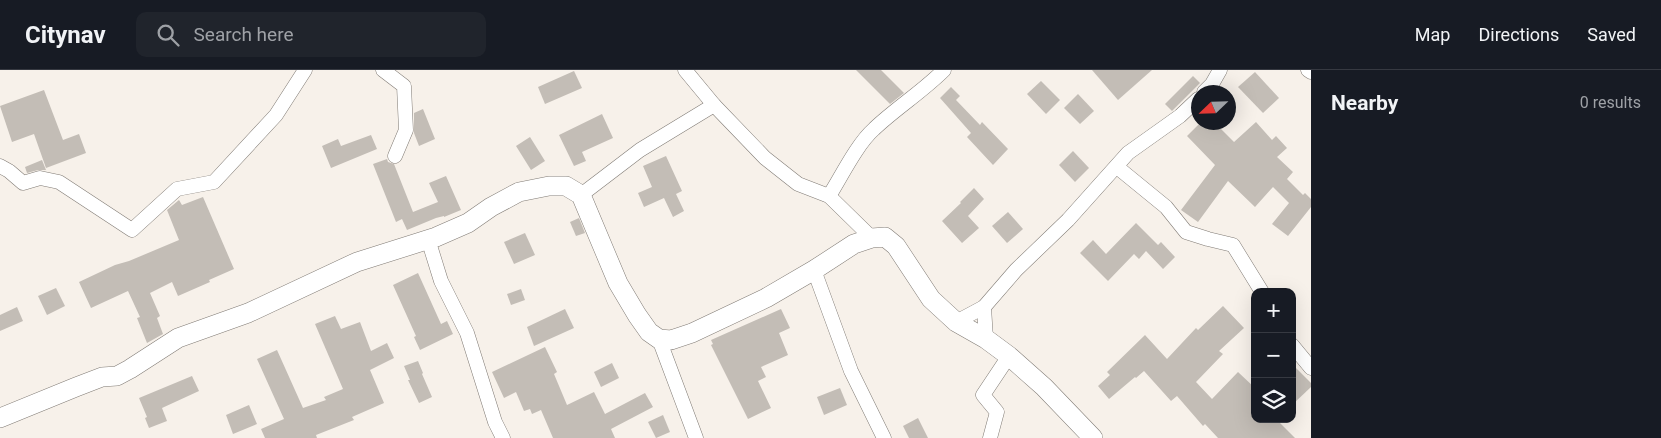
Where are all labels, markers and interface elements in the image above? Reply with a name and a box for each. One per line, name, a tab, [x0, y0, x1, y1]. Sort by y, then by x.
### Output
search box	[136, 12, 486, 57]
text: Citynav	[25, 21, 106, 49]
icon: search	[154, 21, 182, 49]
text: Search here	[194, 23, 294, 46]
text: Map	[1415, 24, 1450, 45]
text: Directions	[1478, 24, 1559, 45]
text: Saved	[1587, 24, 1636, 45]
north arrow	[1191, 85, 1236, 130]
text: Nearby	[1331, 91, 1398, 115]
text: 0 results	[1580, 93, 1641, 112]
map controls	[1251, 288, 1296, 423]
button: +	[1251, 288, 1296, 333]
button: −	[1251, 333, 1296, 378]
button: layers	[1251, 378, 1296, 423]

